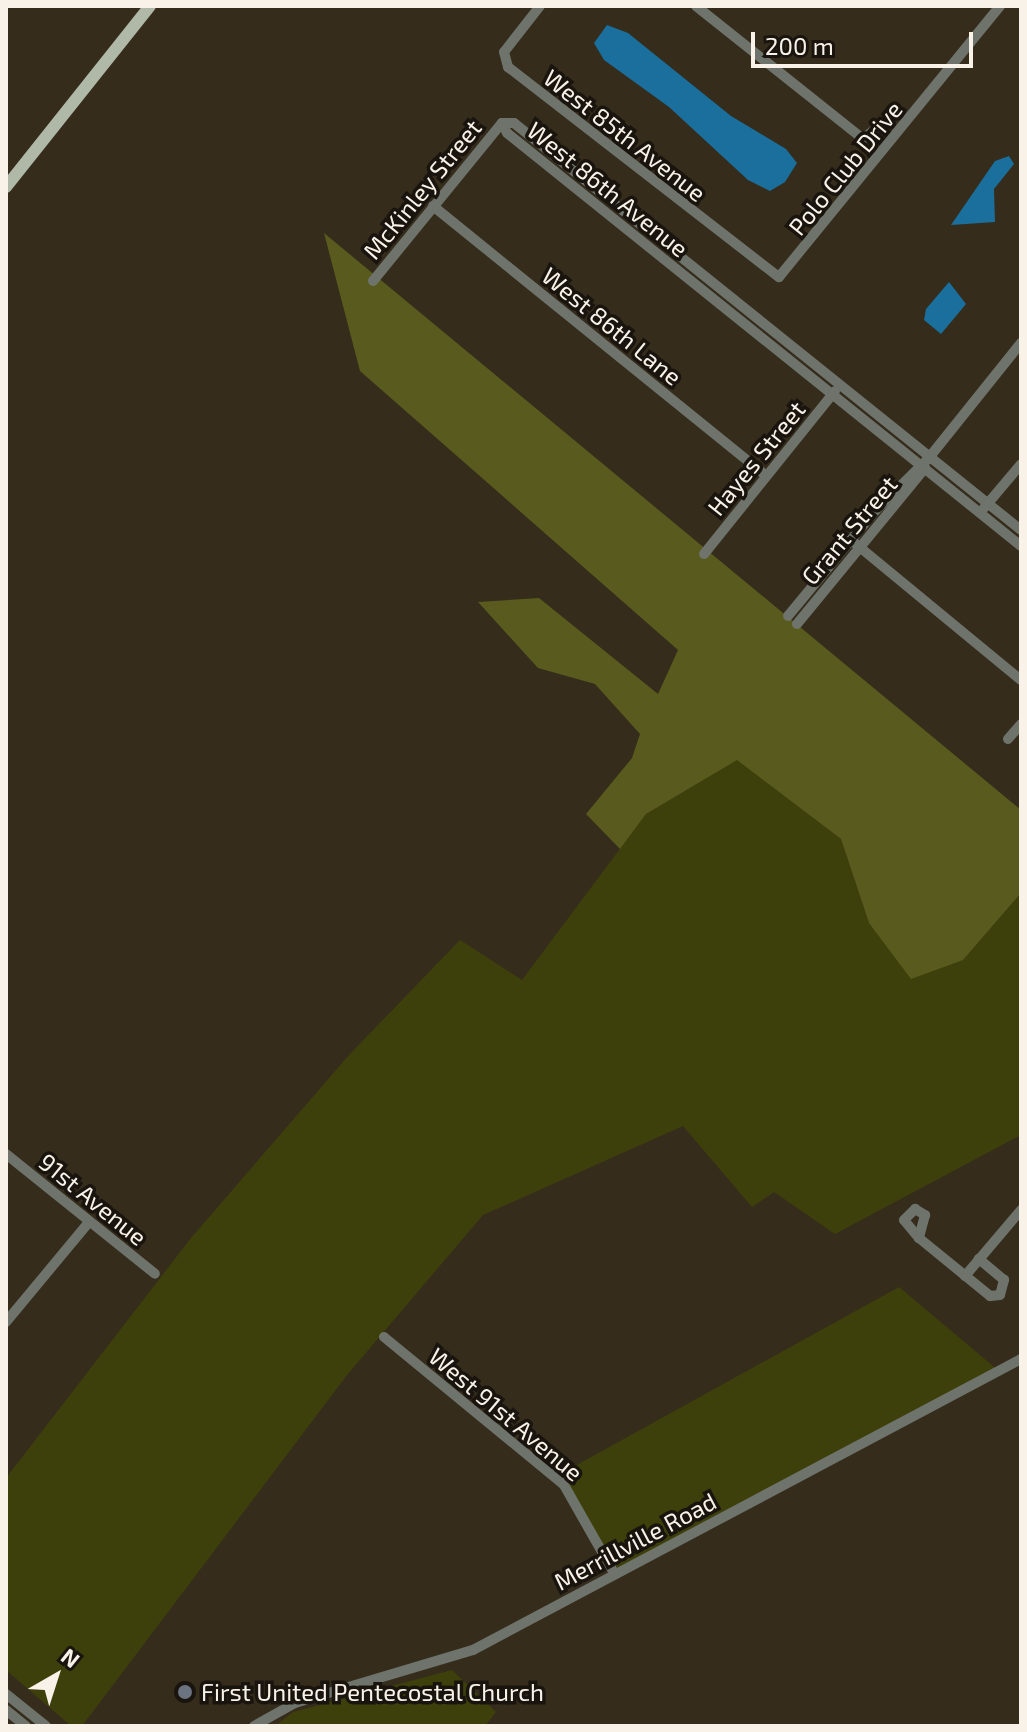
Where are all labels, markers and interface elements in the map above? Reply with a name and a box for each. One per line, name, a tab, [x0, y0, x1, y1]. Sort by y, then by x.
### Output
scale bar	[755, 16, 977, 66]
text: 200 m	[765, 31, 834, 60]
street label: West 85th Avenue	[538, 63, 712, 207]
street label: Polo Club Drive	[782, 95, 908, 241]
street label: McKinley Street	[357, 113, 487, 265]
street label: West 86th Avenue	[522, 115, 694, 263]
street label: West 86th Lane	[537, 261, 687, 391]
street label: Hayes Street	[701, 395, 811, 521]
street label: Grant Street	[795, 470, 903, 590]
street label: 91st Avenue	[33, 1147, 153, 1251]
street label: West 91st Avenue	[423, 1341, 589, 1487]
street label: Merrillville Road	[549, 1486, 721, 1596]
north arrow	[16, 1636, 96, 1716]
text: N	[57, 1642, 85, 1672]
place label: First United Pentecostal Church	[201, 1678, 545, 1706]
marker: First United Pentecostal Church	[176, 1683, 194, 1701]

